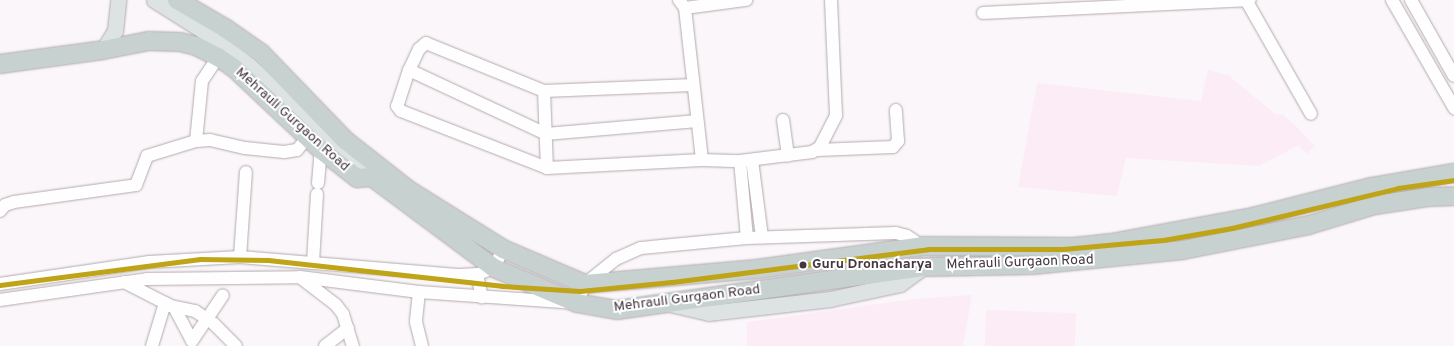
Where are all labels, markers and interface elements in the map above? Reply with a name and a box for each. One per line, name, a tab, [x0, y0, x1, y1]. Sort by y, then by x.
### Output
street label: Mehrauli Gurgaon Road	[232, 64, 352, 176]
street label: Mehrauli Gurgaon Road	[946, 252, 1094, 274]
place label: Guru Dronacharya	[812, 257, 932, 273]
marker: Guru Dronacharya	[796, 258, 810, 272]
street label: Mehrauli Gurgaon Road	[613, 282, 761, 316]

